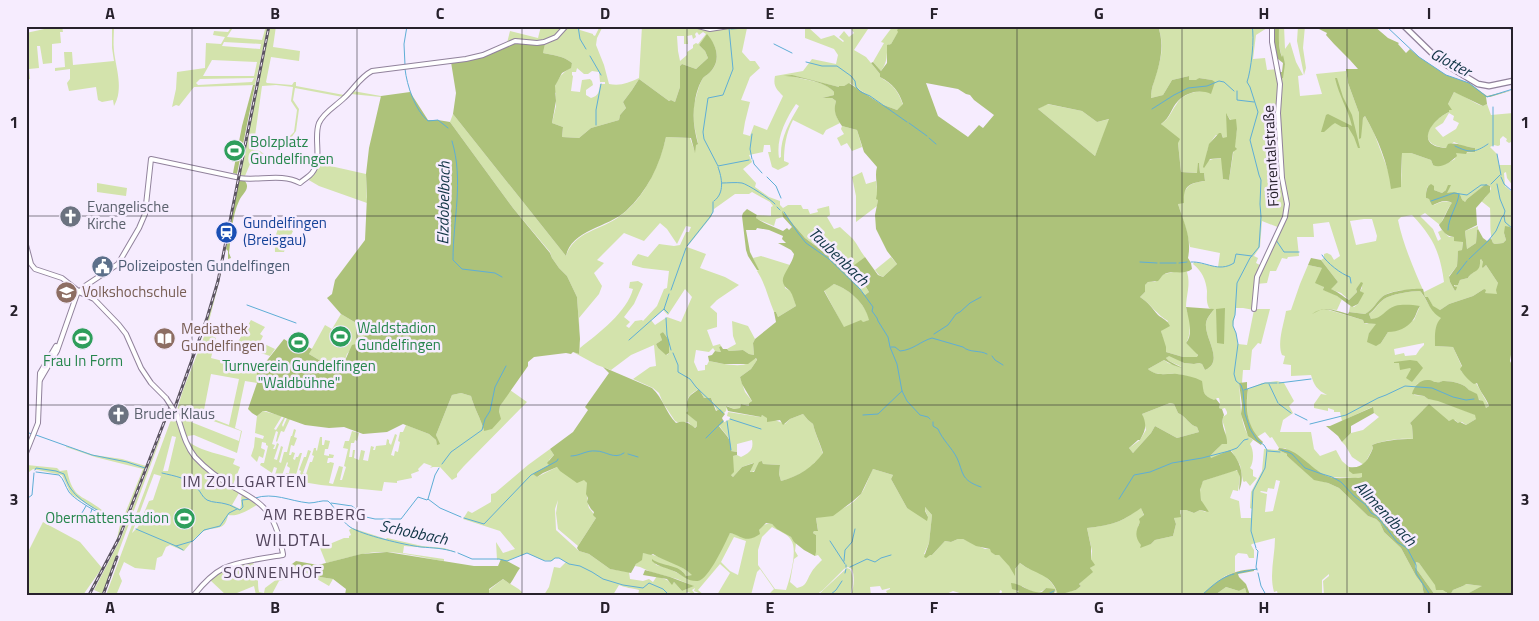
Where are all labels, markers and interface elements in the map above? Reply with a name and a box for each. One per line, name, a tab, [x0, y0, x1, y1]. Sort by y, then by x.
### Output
text: A	[105, 1, 115, 25]
text: B	[270, 1, 280, 25]
text: C	[436, 1, 445, 25]
text: D	[600, 1, 610, 25]
text: E	[766, 1, 775, 25]
text: F	[930, 1, 939, 25]
text: G	[1094, 1, 1104, 25]
text: H	[1259, 1, 1269, 25]
text: I	[1427, 1, 1431, 25]
water label: Glotter	[1426, 41, 1477, 84]
street label: Föhrentalstraße	[1256, 105, 1285, 207]
text: 1	[10, 110, 18, 134]
text: 1	[1521, 110, 1529, 134]
place label: Bolzplatz Gundelfingen	[250, 130, 334, 170]
sports icon: Bolzplatz Gundelfingen	[222, 139, 246, 163]
water label: Elzdobelbach	[430, 160, 456, 245]
place label: Evangelische Kirche	[87, 195, 169, 235]
church icon: Evangelische Kirche	[59, 204, 83, 228]
place label: Gundelfingen (Breisgau)	[243, 211, 327, 251]
station icon: Gundelfingen (Breisgau)	[215, 220, 239, 244]
water label: Taubenbach	[803, 221, 875, 292]
public building icon: Polizeiposten Gundelfingen	[90, 254, 114, 278]
place label: Polizeiposten Gundelfingen	[118, 254, 290, 277]
school or university icon: Volkshochschule	[54, 280, 78, 304]
place label: Volkshochschule	[82, 280, 187, 303]
text: 2	[10, 298, 18, 322]
text: 2	[1521, 298, 1529, 322]
place label: Waldstadion Gundelfingen	[357, 316, 441, 356]
place label: Mediathek Gundelfingen	[181, 317, 265, 357]
sports icon: Waldstadion Gundelfingen	[329, 325, 353, 349]
sports icon: Frau In Form	[71, 326, 95, 350]
library icon: Mediathek Gundelfingen	[153, 326, 177, 350]
sports icon: Turnverein Gundelfingen "Waldbühne"	[287, 331, 311, 355]
place label: Frau In Form	[43, 349, 123, 372]
place label: Turnverein Gundelfingen "Waldbühne"	[222, 354, 376, 394]
church icon: Bruder Klaus	[106, 402, 130, 426]
place label: Bruder Klaus	[134, 402, 215, 425]
district label: IM ZOLLGARTEN	[182, 469, 308, 493]
water label: Allmendbach	[1349, 475, 1423, 552]
text: 3	[10, 487, 18, 511]
text: 3	[1521, 487, 1529, 511]
district label: AM REBBERG	[263, 502, 367, 526]
place label: Obermattenstadion	[45, 506, 169, 529]
sports icon: Obermattenstadion	[173, 506, 197, 530]
water label: Schobbach	[378, 513, 451, 551]
district label: WILDTAL	[255, 526, 331, 553]
district label: SONNENHOF	[223, 560, 323, 584]
text: A	[105, 595, 115, 619]
text: B	[270, 595, 280, 619]
text: C	[436, 595, 445, 619]
text: D	[600, 595, 610, 619]
text: E	[766, 595, 775, 619]
text: F	[930, 595, 939, 619]
text: G	[1094, 595, 1104, 619]
text: H	[1259, 595, 1269, 619]
text: I	[1427, 595, 1431, 619]

